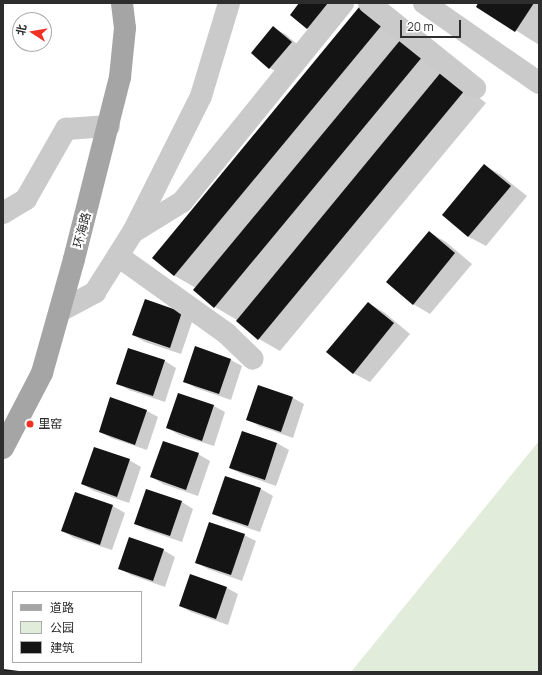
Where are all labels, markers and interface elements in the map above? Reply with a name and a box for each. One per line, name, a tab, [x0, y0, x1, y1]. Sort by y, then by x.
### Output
north arrow	[12, 12, 52, 52]
scale bar	[402, 12, 463, 38]
text: 20 m	[407, 18, 434, 35]
text: 北	[12, 23, 29, 37]
street label: 环海路	[70, 211, 94, 249]
place label: 里窑	[38, 417, 62, 431]
marker: 里窑	[25, 419, 35, 429]
legend	[12, 591, 142, 663]
text: 道路	[50, 599, 74, 616]
text: 公园	[50, 619, 74, 636]
text: 建筑	[50, 639, 74, 656]

